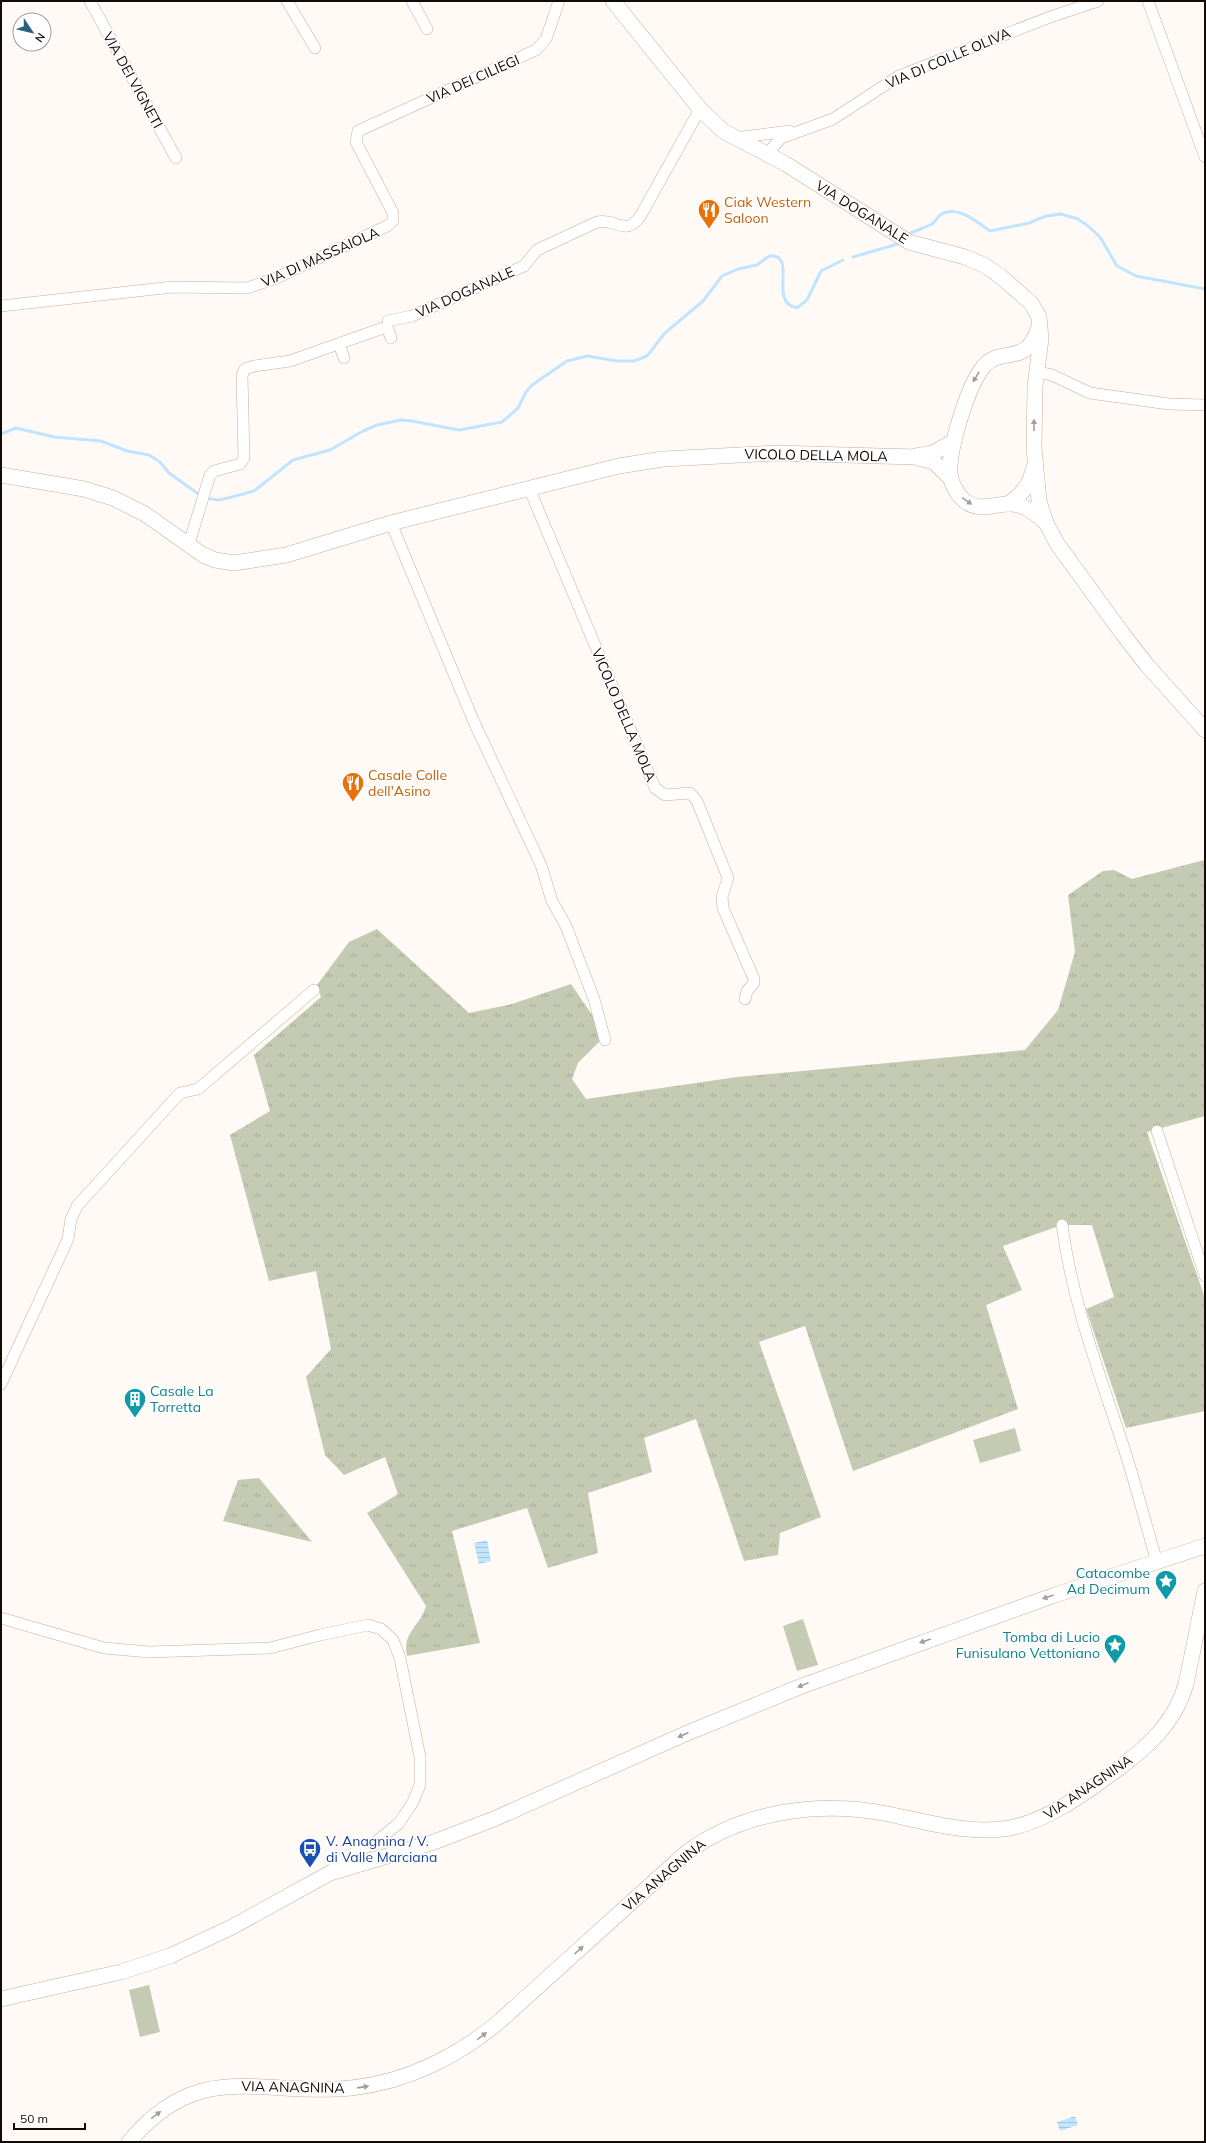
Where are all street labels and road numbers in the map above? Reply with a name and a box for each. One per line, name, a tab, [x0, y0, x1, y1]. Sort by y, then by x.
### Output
street label: VIA DI COLLE OLIVA	[883, 23, 1014, 92]
street label: VIA DEI VIGNETI	[99, 29, 167, 131]
street label: VIA DEI CILIEGI	[424, 50, 522, 108]
street label: VIA DOGANALE	[812, 176, 912, 248]
street label: VIA DI MASSAIOLA	[258, 223, 382, 291]
street label: VIA DOGANALE	[413, 262, 517, 322]
street label: VICOLO DELLA MOLA	[744, 445, 888, 465]
street label: VICOLO DELLA MOLA	[588, 646, 661, 785]
street label: VIA ANAGNINA	[1040, 1750, 1136, 1823]
street label: VIA ANAGNINA	[619, 1834, 710, 1915]
street label: VIA ANAGNINA	[241, 2077, 345, 2097]

